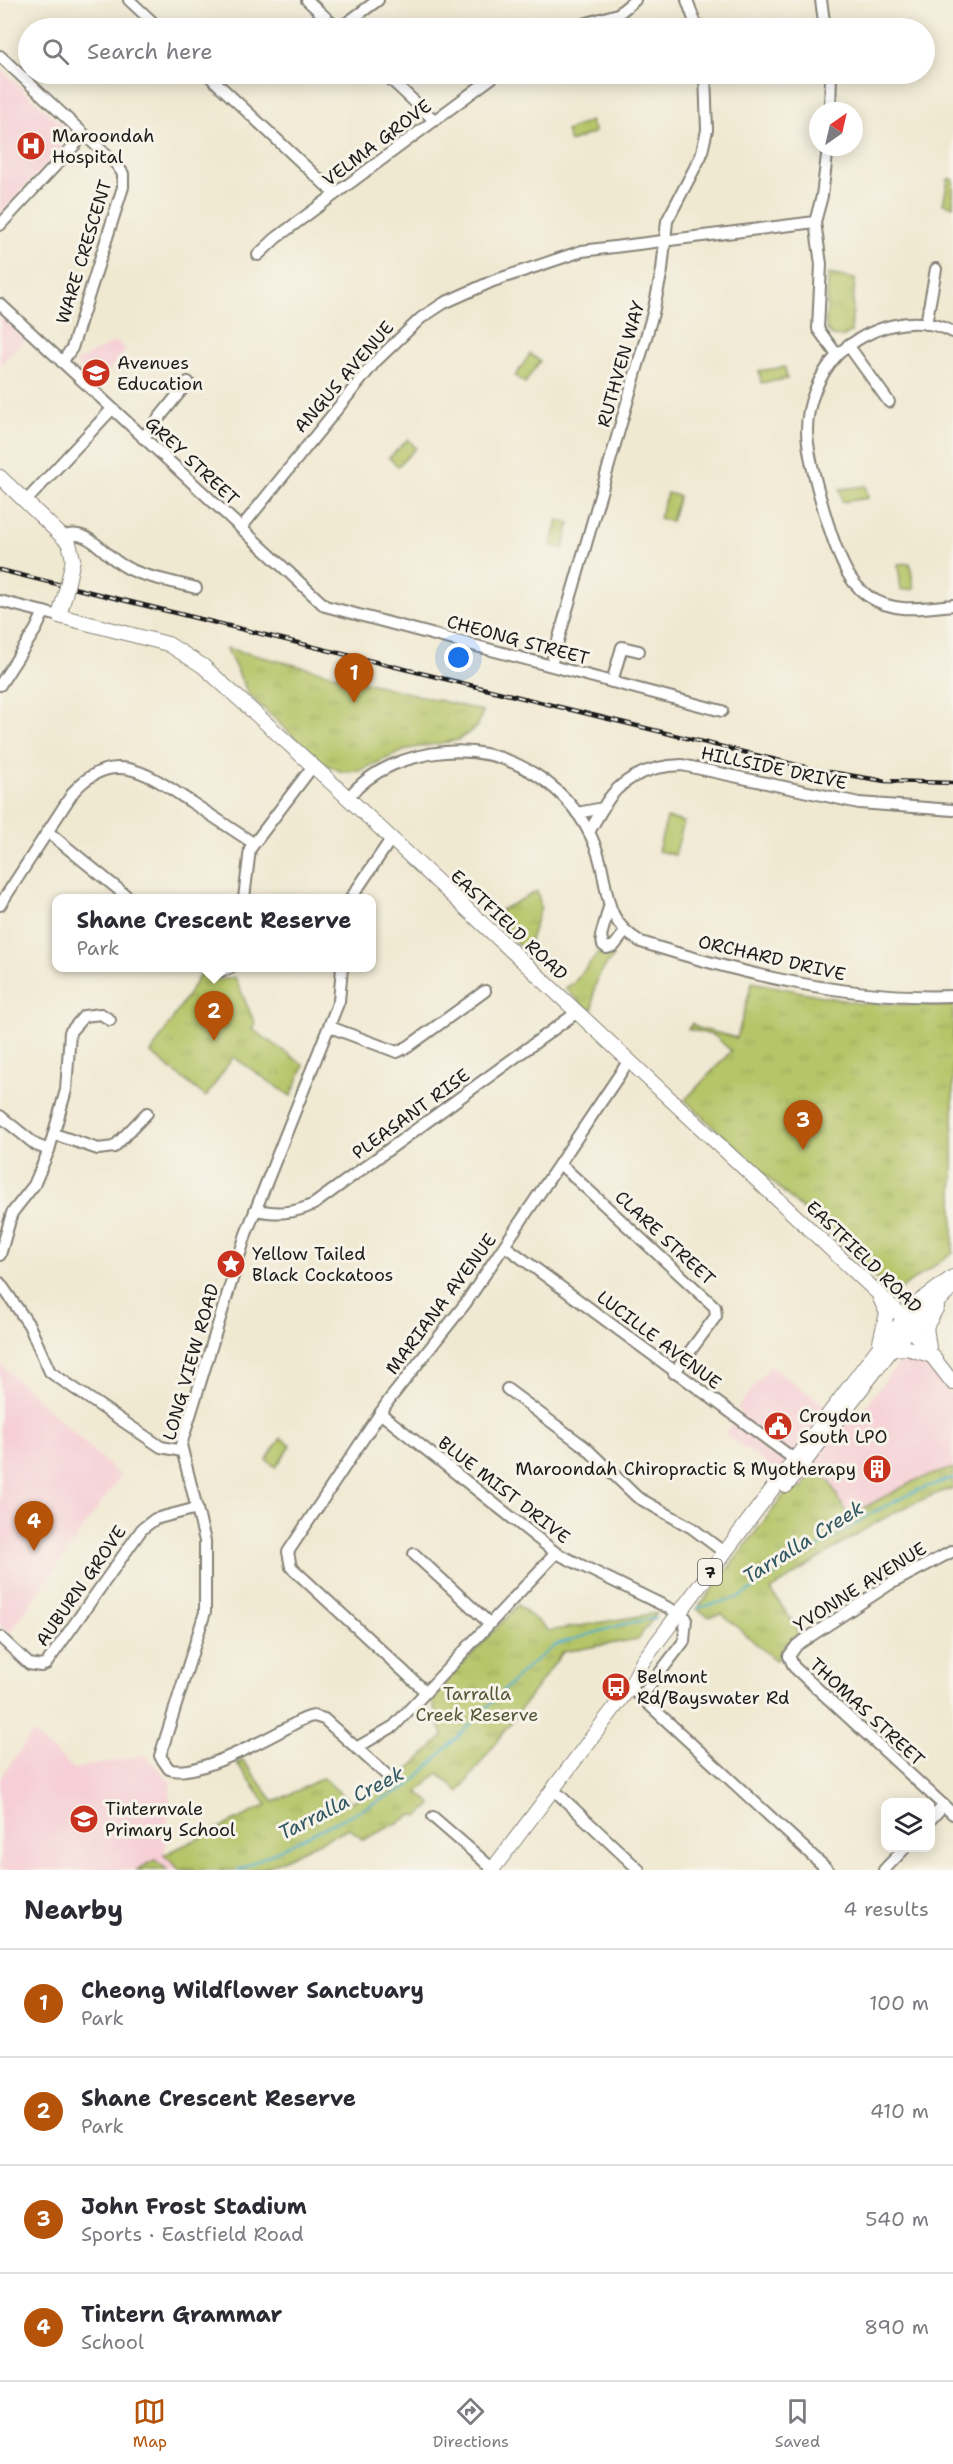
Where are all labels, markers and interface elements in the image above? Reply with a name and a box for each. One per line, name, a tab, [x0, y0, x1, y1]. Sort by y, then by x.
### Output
search box	[18, 18, 935, 84]
icon: search	[39, 35, 72, 68]
text: Search here	[87, 37, 213, 66]
street label: VELMA GROVE	[318, 94, 436, 192]
north arrow	[809, 102, 863, 156]
place label: Maroondah Hospital	[52, 124, 154, 169]
hospital icon: Maroondah Hospital	[15, 130, 47, 162]
street label: WARE CRESCENT	[51, 177, 117, 327]
street label: RUTHVEN WAY	[591, 298, 651, 430]
street label: ANGUS AVENUE	[289, 316, 399, 438]
place label: Avenues Education	[117, 351, 203, 396]
school or university icon: Avenues Education	[80, 357, 112, 389]
street label: GREY STREET	[140, 411, 244, 511]
street label: CHEONG STREET	[444, 609, 592, 671]
your location	[444, 643, 473, 672]
pin: 1	[334, 654, 374, 703]
street label: HILLSIDE DRIVE	[699, 741, 849, 795]
street label: EASTFIELD ROAD	[445, 864, 573, 986]
popup	[52, 894, 376, 972]
text: Shane Crescent Reserve	[76, 906, 352, 935]
street label: ORCHARD DRIVE	[696, 929, 848, 987]
text: Park	[76, 935, 119, 961]
pin: 2	[194, 992, 234, 1041]
street label: PLEASANT RISE	[347, 1063, 475, 1165]
pin: 3	[784, 1100, 822, 1150]
street label: CLARE STREET	[610, 1185, 720, 1291]
street label: EASTFIELD ROAD	[801, 1196, 927, 1319]
street label: MARIANA AVENUE	[380, 1229, 502, 1379]
place label: Yellow Tailed Black Cockatoos	[252, 1242, 394, 1287]
place icon: Yellow Tailed Black Cockatoos	[215, 1248, 247, 1280]
street label: LONG VIEW ROAD	[157, 1281, 225, 1443]
street label: LUCILLE AVENUE	[592, 1285, 726, 1395]
place label: Croydon South LPO	[799, 1404, 887, 1449]
public building icon: Croydon South LPO	[762, 1410, 794, 1442]
street label: BLUE MIST DRIVE	[433, 1431, 575, 1549]
building icon: Maroondah Chiropractic & Myotherapy	[861, 1453, 893, 1485]
place label: Maroondah Chiropractic & Myotherapy	[515, 1457, 856, 1481]
water label: Tarralla Creek	[738, 1494, 869, 1590]
pin: 4	[15, 1502, 54, 1551]
street label: AUBURN GROVE	[30, 1521, 132, 1651]
street label: YVONNE AVENUE	[789, 1536, 931, 1638]
road number: 7	[698, 1559, 722, 1585]
street label: THOMAS STREET	[804, 1652, 930, 1772]
place label: Belmont Rd/Bayswater Rd	[637, 1665, 789, 1710]
bus stop icon: Belmont Rd/Bayswater Rd	[600, 1671, 632, 1703]
park label: Tarralla Creek Reserve	[416, 1682, 538, 1727]
water label: Tarralla Creek	[274, 1760, 409, 1846]
place label: Tinternvale Primary School	[105, 1797, 236, 1842]
map controls	[881, 1798, 935, 1852]
button: layers	[881, 1798, 935, 1852]
school or university icon: Tinternvale Primary School	[68, 1803, 100, 1835]
text: Nearby	[24, 1892, 123, 1927]
text: 4 results	[843, 1896, 929, 1922]
text: Cheong Wildflower Sanctuary	[81, 1976, 424, 2005]
text: 1	[39, 1990, 48, 2016]
text: 100 m	[869, 1990, 929, 2016]
text: Park	[81, 2005, 124, 2031]
text: Shane Crescent Reserve	[81, 2084, 356, 2113]
text: 2	[37, 2098, 51, 2124]
text: 410 m	[870, 2098, 929, 2124]
text: Park	[81, 2113, 124, 2139]
text: John Frost Stadium	[81, 2192, 307, 2221]
text: 3	[37, 2206, 51, 2232]
text: 540 m	[865, 2206, 929, 2232]
text: Sports · Eastfield Road	[81, 2221, 304, 2247]
text: Tintern Grammar	[81, 2300, 282, 2329]
text: 4	[37, 2314, 51, 2340]
text: 890 m	[864, 2314, 929, 2340]
text: School	[81, 2329, 144, 2355]
tab: Map	[133, 2395, 167, 2452]
tab: Directions	[433, 2395, 509, 2452]
tab: Saved	[775, 2395, 820, 2452]

